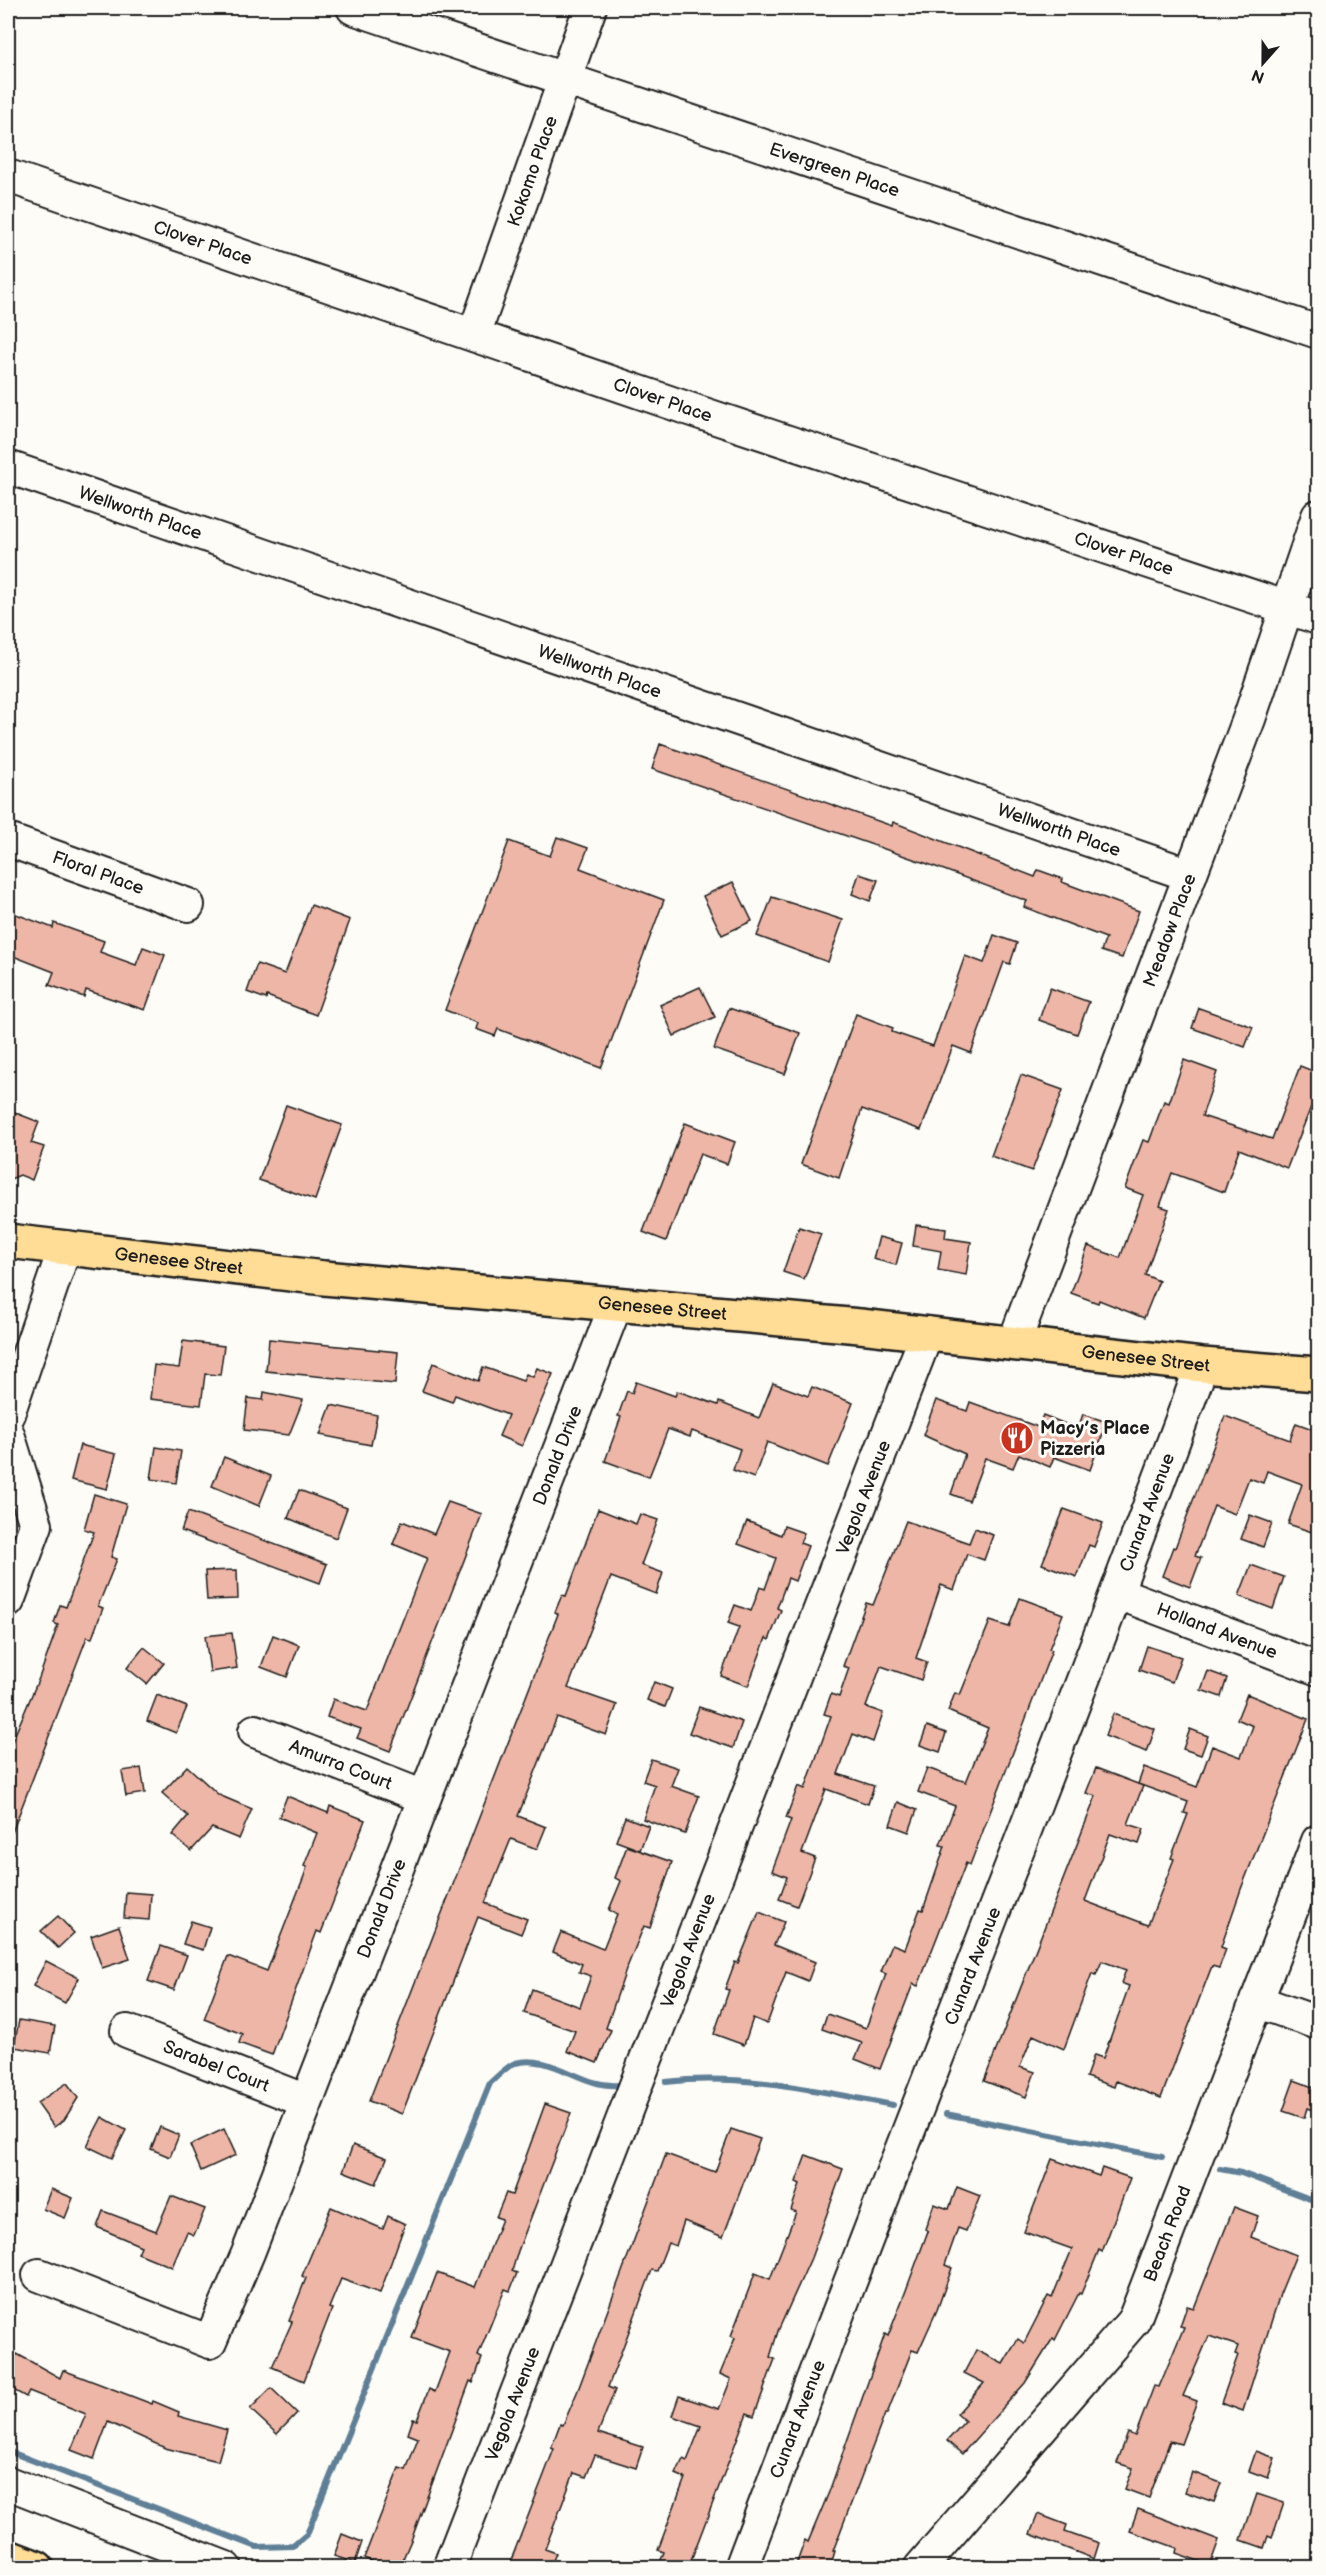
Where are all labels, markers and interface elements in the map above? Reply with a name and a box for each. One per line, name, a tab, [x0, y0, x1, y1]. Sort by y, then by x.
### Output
north arrow	[1233, 33, 1293, 93]
text: N	[1249, 65, 1267, 87]
street label: Kokomo Place	[503, 113, 562, 229]
street label: Evergreen Place	[767, 139, 902, 202]
street label: Clover Place	[151, 217, 255, 270]
street label: Clover Place	[610, 374, 715, 427]
street label: Wellworth Place	[76, 482, 205, 544]
street label: Clover Place	[1072, 528, 1176, 580]
street label: Wellworth Place	[535, 641, 664, 703]
street label: Wellworth Place	[995, 799, 1124, 861]
street label: Floral Place	[50, 847, 147, 899]
street label: Meadow Place	[1139, 871, 1201, 990]
street label: Genesee Street	[113, 1244, 245, 1280]
street label: Genesee Street	[597, 1293, 728, 1325]
street label: Genesee Street	[1080, 1341, 1211, 1377]
street label: Donald Drive	[529, 1402, 587, 1508]
place label: Macy’s Place Pizzeria	[1040, 1418, 1150, 1460]
restaurant icon: Macy’s Place Pizzeria	[999, 1420, 1035, 1456]
street label: Vegola Avenue	[832, 1437, 895, 1558]
street label: Cunard Avenue	[1115, 1450, 1179, 1575]
street label: Holland Avenue	[1154, 1599, 1280, 1664]
street label: Amurra Court	[286, 1735, 395, 1795]
street label: Donald Drive	[353, 1856, 411, 1961]
street label: Vegola Avenue	[657, 1891, 720, 2011]
street label: Cunard Avenue	[941, 1904, 1006, 2028]
street label: Sarabel Court	[160, 2036, 273, 2097]
street label: Beach Road	[1140, 2183, 1196, 2285]
street label: Vegola Avenue	[481, 2344, 545, 2464]
street label: Cunard Avenue	[766, 2357, 830, 2482]

